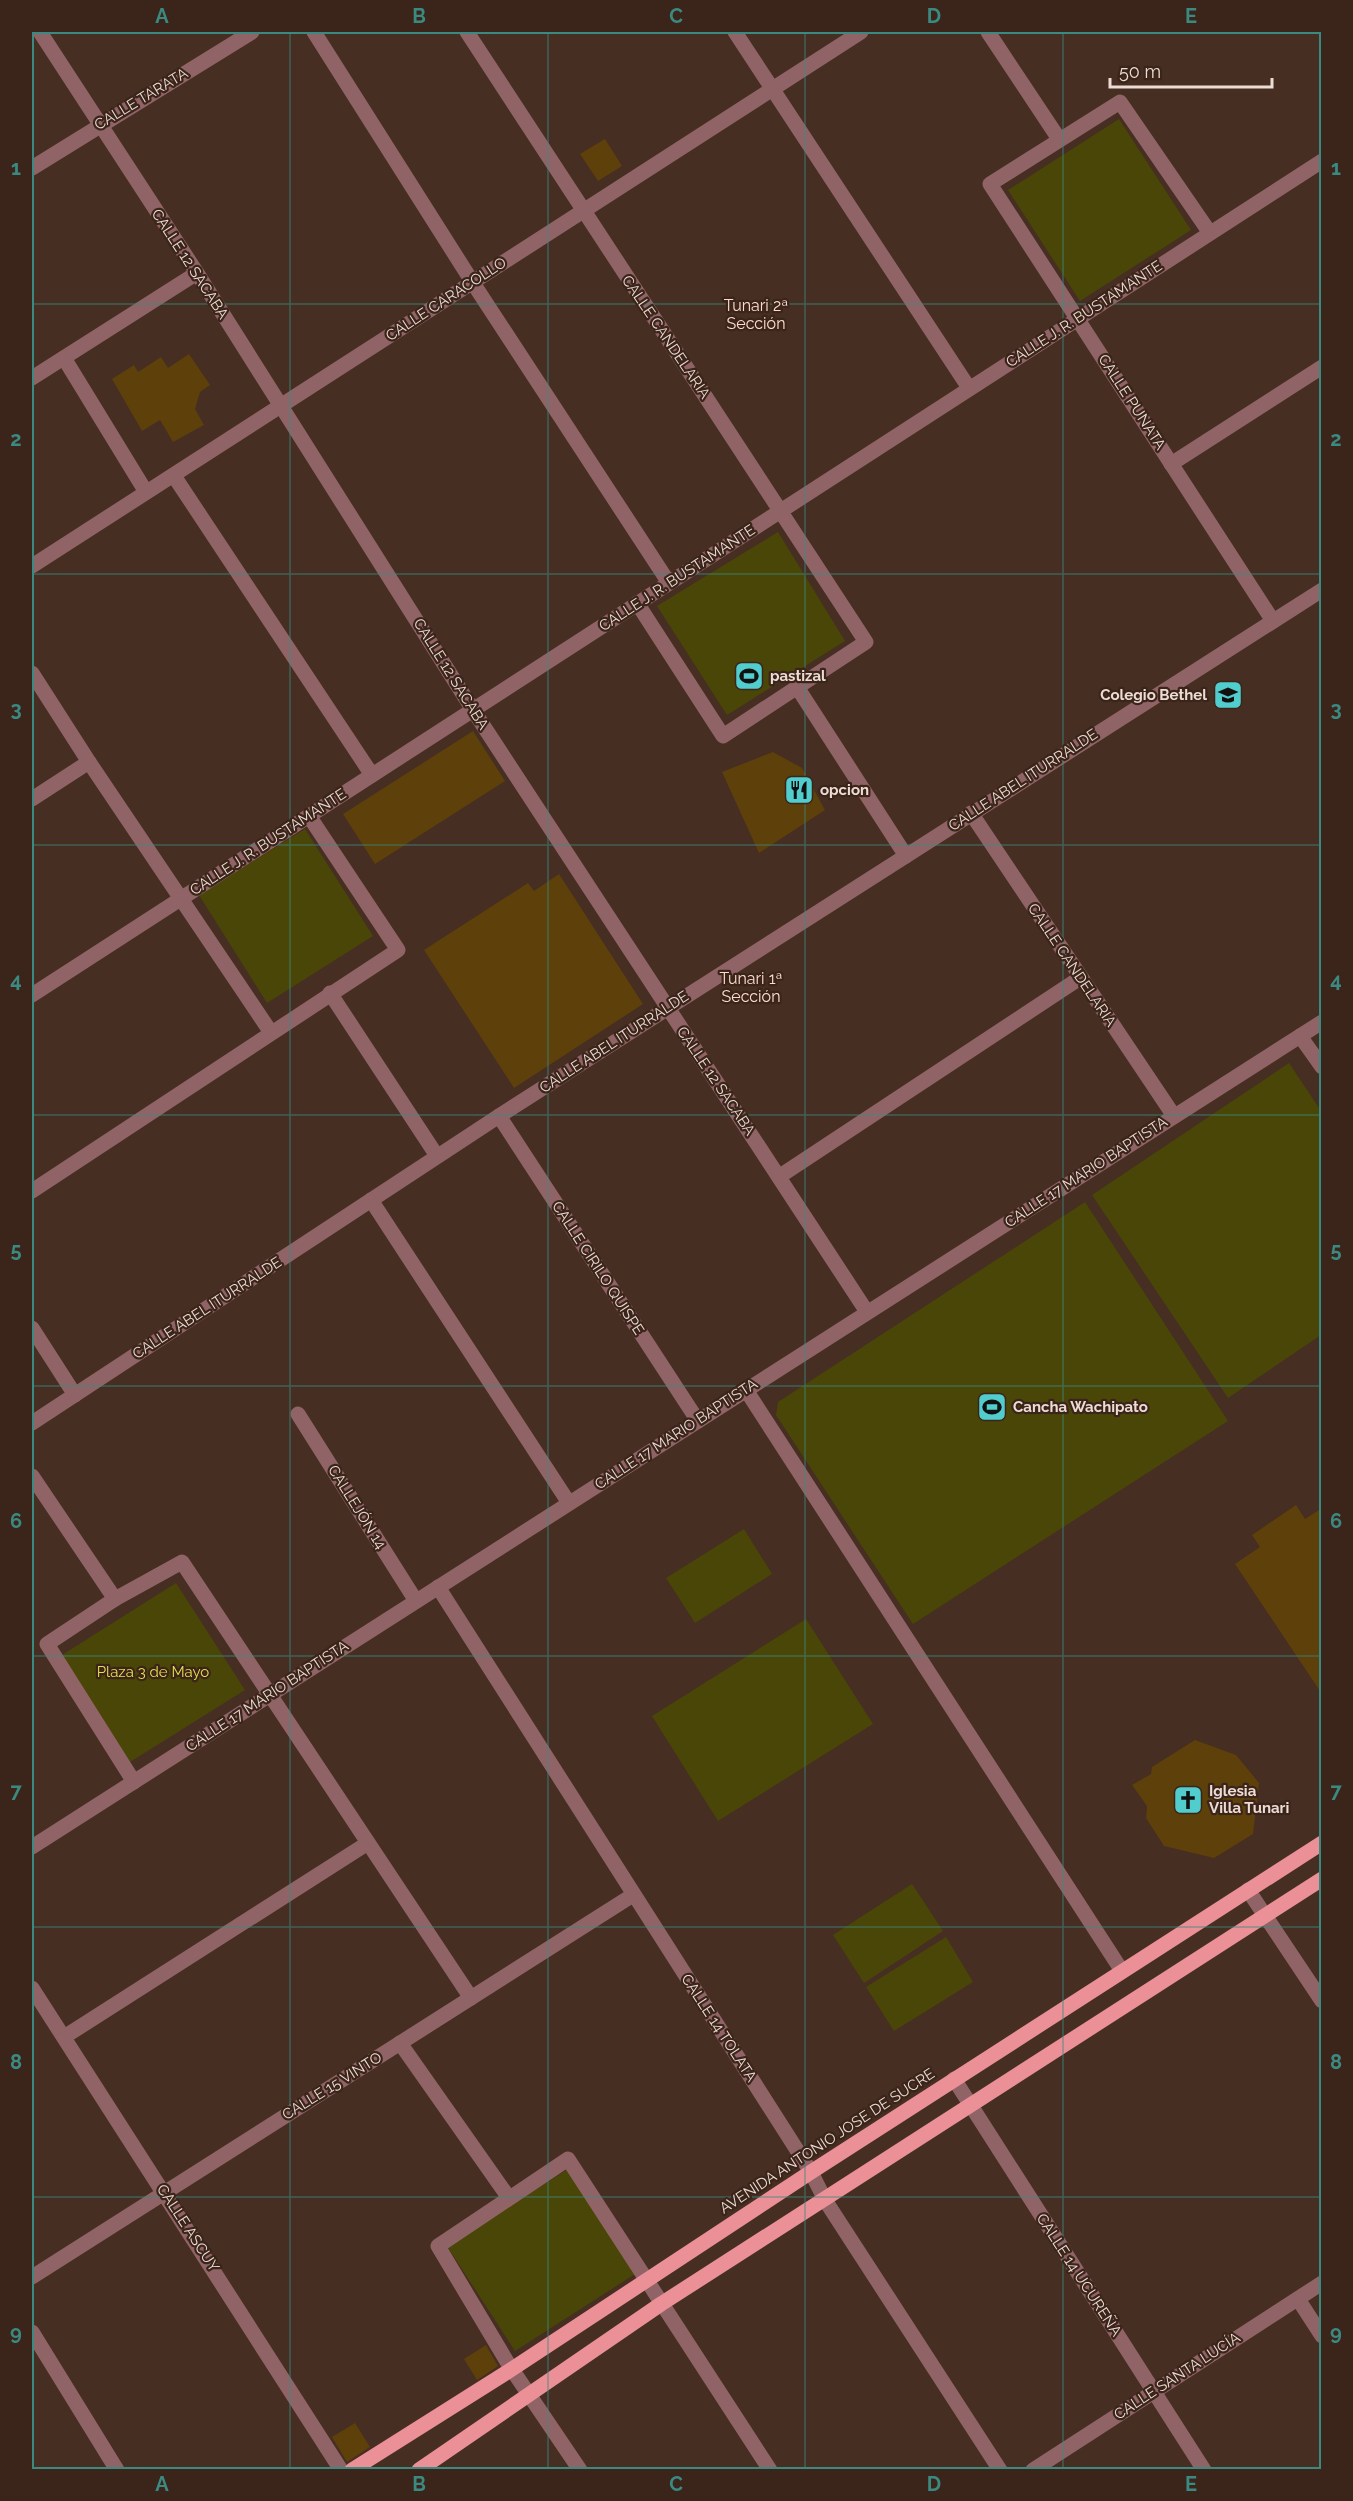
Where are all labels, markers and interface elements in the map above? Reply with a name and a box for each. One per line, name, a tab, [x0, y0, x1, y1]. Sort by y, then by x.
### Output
text: A	[155, 4, 169, 28]
text: B	[412, 4, 426, 28]
text: C	[669, 4, 683, 28]
text: D	[927, 4, 941, 28]
text: E	[1185, 4, 1197, 28]
scale bar	[1110, 51, 1272, 89]
text: 50 m	[1119, 61, 1161, 82]
street label: CALLE TARATA	[91, 64, 191, 134]
text: 1	[11, 156, 21, 180]
text: 1	[1331, 156, 1341, 180]
street label: CALLE 12 SACABA	[148, 206, 232, 322]
street label: CALLE CARACOLLO	[382, 253, 510, 345]
street label: CALLE J. R. BUSTAMANTE	[1003, 257, 1165, 371]
street label: CALLE CANDELARIA	[618, 272, 714, 402]
district label: Tunari 2ª Sección	[724, 296, 788, 333]
street label: CALLE PUNATA	[1094, 351, 1170, 453]
text: 2	[10, 427, 22, 451]
text: 2	[1330, 427, 1342, 451]
street label: CALLE J. R. BUSTAMANTE	[596, 521, 758, 635]
street label: CALLE 12 SACABA	[410, 615, 492, 733]
sports icon: pastizal	[733, 660, 765, 692]
place label: pastizal	[770, 667, 826, 685]
school or university icon: Colegio Bethel	[1212, 679, 1244, 711]
place label: Colegio Bethel	[1100, 686, 1207, 704]
text: 3	[10, 697, 22, 721]
text: 3	[1330, 697, 1342, 721]
street label: CALLE ABEL ITURRALDE	[945, 725, 1101, 835]
restaurant icon: opcion	[783, 774, 815, 806]
place label: opcion	[820, 781, 869, 799]
street label: CALLE J. R. BUSTAMANTE	[187, 785, 349, 899]
street label: CALLE CANDELARIA	[1024, 900, 1120, 1030]
text: 4	[10, 968, 22, 992]
text: 4	[1330, 968, 1342, 992]
district label: Tunari 1ª Sección	[720, 969, 783, 1006]
street label: CALLE ABEL ITURRALDE	[536, 987, 692, 1097]
street label: CALLE 12 SACABA	[673, 1023, 759, 1139]
street label: CALLE 17 MARIO BAPTISTA	[1001, 1113, 1171, 1231]
street label: CALLE CIRILO QUISPE	[548, 1198, 648, 1338]
text: 5	[10, 1238, 22, 1262]
text: 5	[1330, 1238, 1342, 1262]
street label: CALLE ABEL ITURRALDE	[129, 1253, 285, 1363]
street label: CALLE 17 MARIO BAPTISTA	[591, 1375, 761, 1493]
sports icon: Cancha Wachipato	[976, 1391, 1008, 1423]
place label: Cancha Wachipato	[1013, 1398, 1148, 1416]
street label: CALLEJÓN 14	[324, 1462, 390, 1552]
text: 6	[10, 1509, 22, 1533]
text: 6	[1330, 1509, 1342, 1533]
street label: CALLE 17 MARIO BAPTISTA	[182, 1637, 352, 1755]
park label: Plaza 3 de Mayo	[97, 1663, 209, 1681]
text: 7	[10, 1779, 22, 1803]
text: 7	[1330, 1779, 1342, 1803]
place label: Iglesia Villa Tunari	[1209, 1782, 1289, 1817]
church icon: Iglesia Villa Tunari	[1172, 1784, 1204, 1816]
street label: CALLE 14 TOLATA	[677, 1971, 761, 2085]
street label: CALLE 15 VINTO	[279, 2048, 385, 2124]
text: 8	[10, 2050, 22, 2074]
text: 8	[1330, 2050, 1342, 2074]
street label: AVENIDA ANTONIO JOSE DE SUCRE	[716, 2065, 938, 2217]
street label: CALLE ASCUY	[153, 2181, 223, 2275]
street label: CALLE 14 UCUREÑA	[1033, 2210, 1125, 2340]
text: 9	[10, 2321, 22, 2345]
text: 9	[1330, 2321, 1342, 2345]
street label: CALLE SANTA LUCÍA	[1111, 2328, 1243, 2424]
text: A	[155, 2472, 169, 2496]
text: B	[412, 2472, 426, 2496]
text: C	[669, 2472, 683, 2496]
text: D	[927, 2472, 941, 2496]
text: E	[1185, 2472, 1197, 2496]

